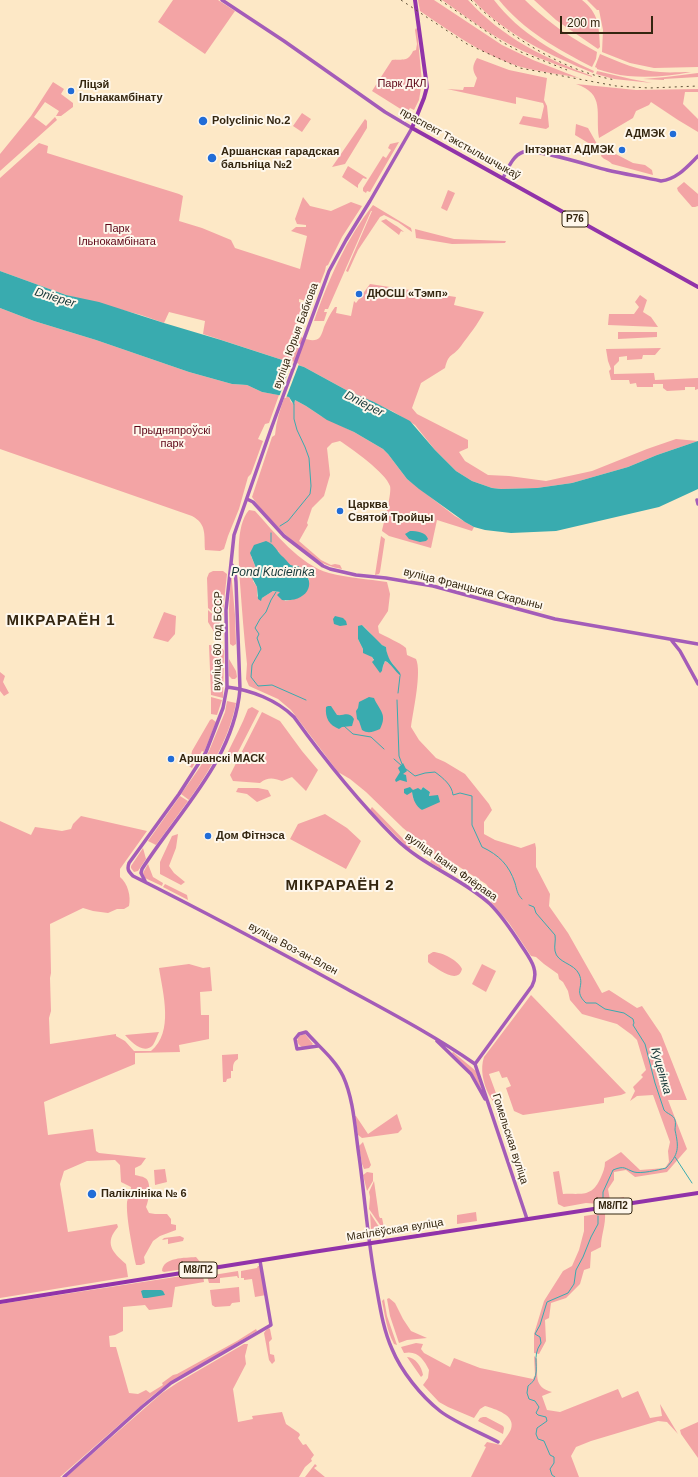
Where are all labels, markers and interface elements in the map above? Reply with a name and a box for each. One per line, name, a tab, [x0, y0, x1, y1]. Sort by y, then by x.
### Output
scale bar	[562, 8, 655, 34]
text: 200 m	[567, 16, 600, 30]
park label: Парк ДКЛ	[377, 77, 427, 91]
place label: Ліцэй Ільнакамбінату	[79, 78, 163, 104]
marker: Ліцэй Ільнакамбінату	[66, 86, 76, 96]
street label: праспект Тэкстыльшчыкаў	[397, 105, 523, 183]
place label: Polyclinic No.2	[212, 114, 290, 128]
marker: Polyclinic No.2	[197, 115, 209, 127]
place label: АДМЭК	[625, 127, 665, 141]
marker: АДМЭК	[668, 129, 678, 139]
place label: Інтэрнат АДМЭК	[525, 143, 614, 157]
place label: Аршанская гарадская бальніца №2	[221, 145, 339, 171]
marker: Інтэрнат АДМЭК	[617, 145, 627, 155]
marker: Аршанская гарадская бальніца №2	[206, 152, 218, 164]
road number: Р76	[562, 211, 588, 227]
park label: Парк Ільнокамбіната	[78, 222, 156, 248]
street label: вуліца Юрыя Бабкова	[271, 281, 321, 391]
water label: Dnieper	[33, 285, 77, 311]
place label: ДЮСШ «Тэмп»	[367, 287, 448, 301]
marker: ДЮСШ «Тэмп»	[354, 289, 364, 299]
water label: Dnieper	[342, 388, 386, 420]
park label: Прыдняпроўскі парк	[134, 424, 210, 450]
place label: Царква Святой Тройцы	[348, 498, 433, 524]
marker: Царква Святой Тройцы	[335, 506, 345, 516]
street label: вуліца Францыска Скарыны	[402, 565, 544, 613]
water label: Pond Kucieinka	[231, 566, 315, 580]
street label: вуліца 60 год БССР	[211, 591, 225, 691]
district label: МІКРАРАЁН 1	[6, 612, 116, 630]
place label: Аршанскі МАСК	[179, 752, 265, 766]
marker: Аршанскі МАСК	[166, 754, 176, 764]
place label: Дом Фітнэса	[216, 829, 285, 843]
street label: вуліца Івана Флёрава	[402, 830, 500, 904]
marker: Дом Фітнэса	[203, 831, 213, 841]
district label: МІКРАРАЁН 2	[285, 877, 395, 895]
street label: вуліца Воз-ан-Влен	[246, 920, 340, 978]
water label: Куцеінка	[647, 1046, 675, 1096]
street label: Гомельская вуліца	[489, 1092, 531, 1186]
place label: Паліклініка № 6	[101, 1187, 187, 1201]
marker: Паліклініка № 6	[86, 1188, 98, 1200]
road number: М8/П2	[594, 1198, 632, 1214]
street label: Магілёўская вуліца	[346, 1216, 444, 1244]
road number: М8/П2	[179, 1262, 217, 1278]

